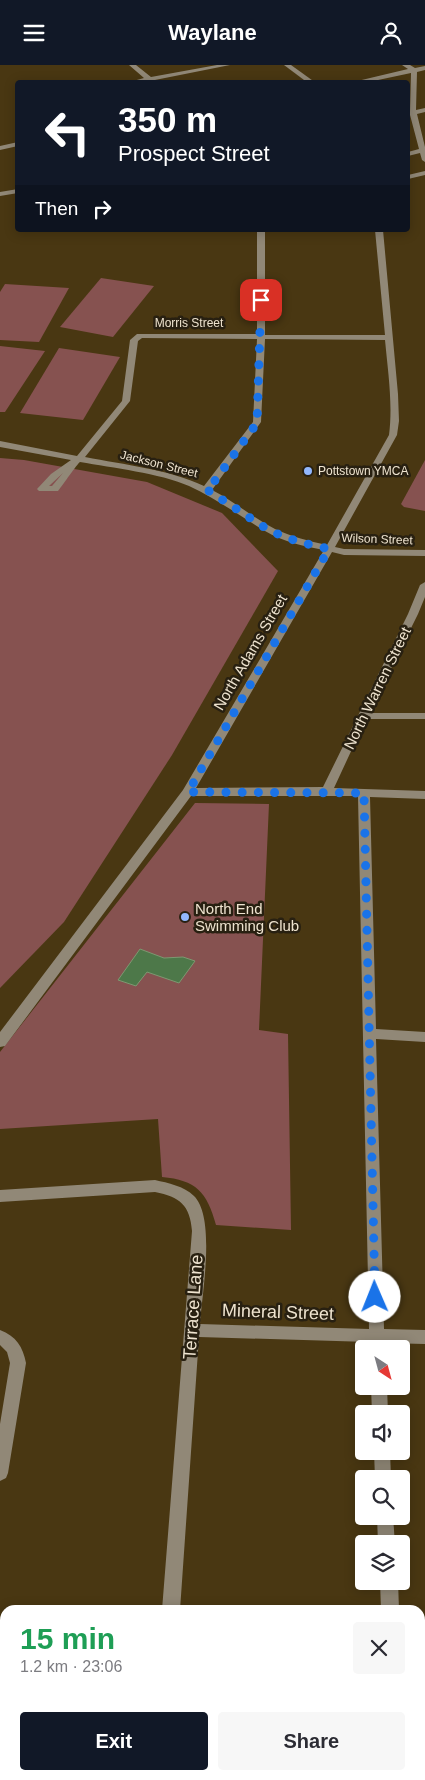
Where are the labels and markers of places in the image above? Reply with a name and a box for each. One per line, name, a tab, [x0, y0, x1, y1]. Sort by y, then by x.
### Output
pin	[240, 279, 282, 321]
place label: Pottstown YMCA	[318, 464, 408, 478]
marker: Pottstown YMCA	[302, 465, 314, 477]
place label: North End Swimming Club	[195, 900, 299, 934]
marker: North End Swimming Club	[179, 911, 191, 923]

